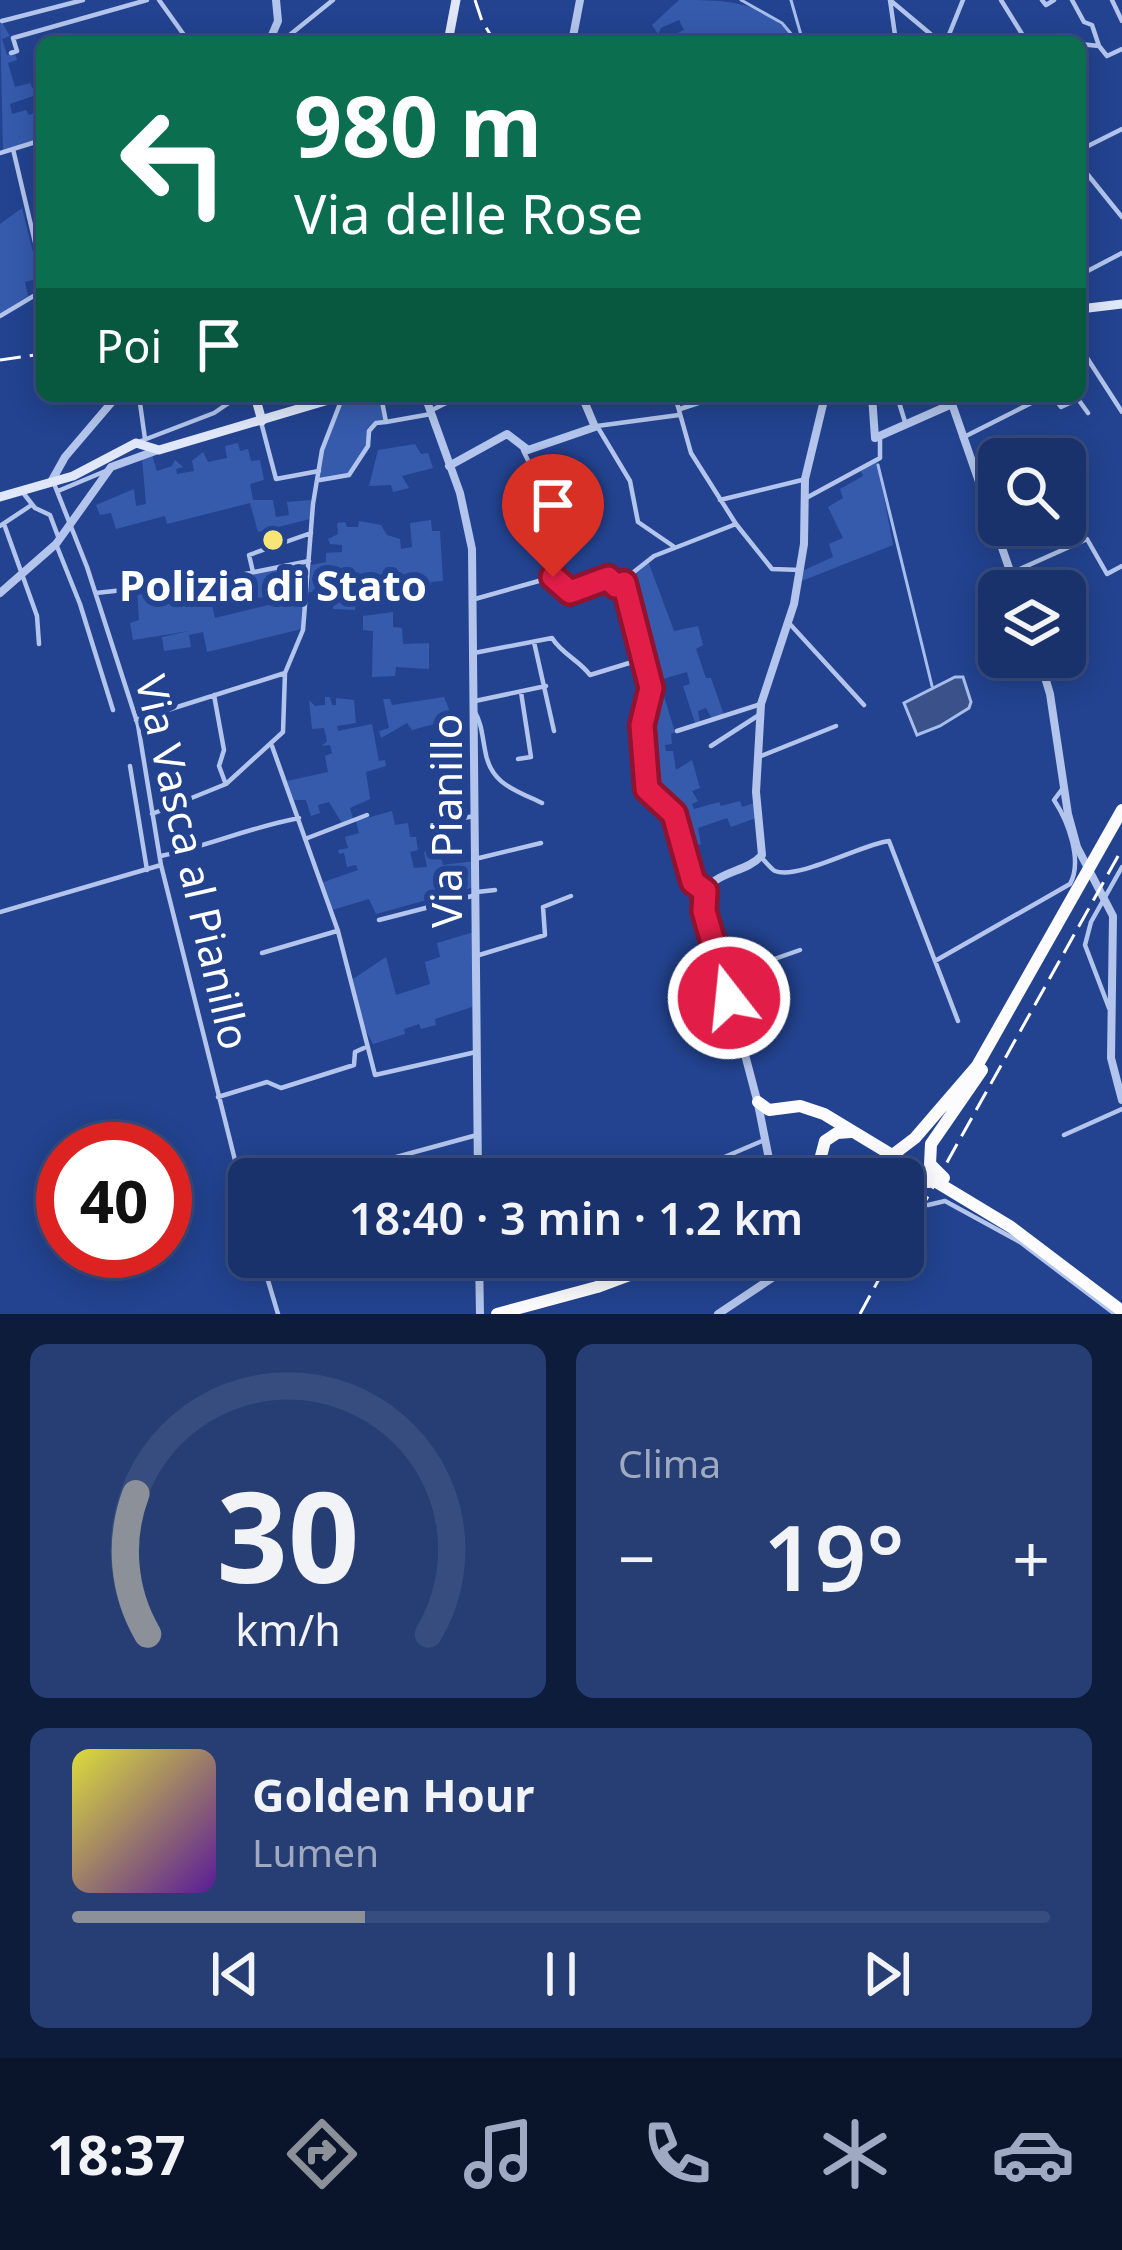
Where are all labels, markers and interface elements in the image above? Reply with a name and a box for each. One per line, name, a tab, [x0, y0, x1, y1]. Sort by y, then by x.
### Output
text: 980 m	[294, 67, 542, 182]
icon: left	[96, 84, 252, 240]
text: Via delle Rose	[294, 176, 643, 250]
icon: arrive	[186, 312, 252, 378]
text: Poi	[96, 315, 162, 376]
map controls	[978, 438, 1086, 678]
button: search	[978, 438, 1086, 546]
pin	[502, 454, 604, 577]
icon: arrive	[520, 472, 586, 538]
marker: Polizia di Stato	[260, 527, 286, 553]
place label: Polizia di Stato	[119, 556, 427, 613]
button: layers	[978, 570, 1086, 678]
street label: Via Vasca al Pianillo	[123, 669, 265, 1055]
street label: Via Pianillo	[417, 714, 474, 928]
position arrow	[666, 935, 792, 1061]
speed limit sign: 40	[36, 1122, 192, 1278]
text: 18:40 · 3 min · 1.2 km	[349, 1187, 803, 1248]
text: Clima	[618, 1436, 721, 1489]
text: 30	[217, 1450, 359, 1620]
text: 19°	[763, 1495, 905, 1617]
text: −	[618, 1512, 656, 1602]
text: +	[1012, 1512, 1050, 1602]
text: km/h	[235, 1600, 341, 1659]
text: Golden Hour	[252, 1764, 534, 1825]
text: Lumen	[252, 1825, 379, 1878]
icon: previous	[202, 1941, 268, 2007]
icon: pause	[528, 1941, 594, 2007]
icon: next	[854, 1941, 920, 2007]
icon: directions	[280, 2112, 364, 2196]
icon: music	[457, 2112, 541, 2196]
icon: phone	[635, 2112, 719, 2196]
icon: climate	[813, 2112, 897, 2196]
icon: car	[991, 2112, 1075, 2196]
text: 18:37	[47, 2117, 186, 2191]

